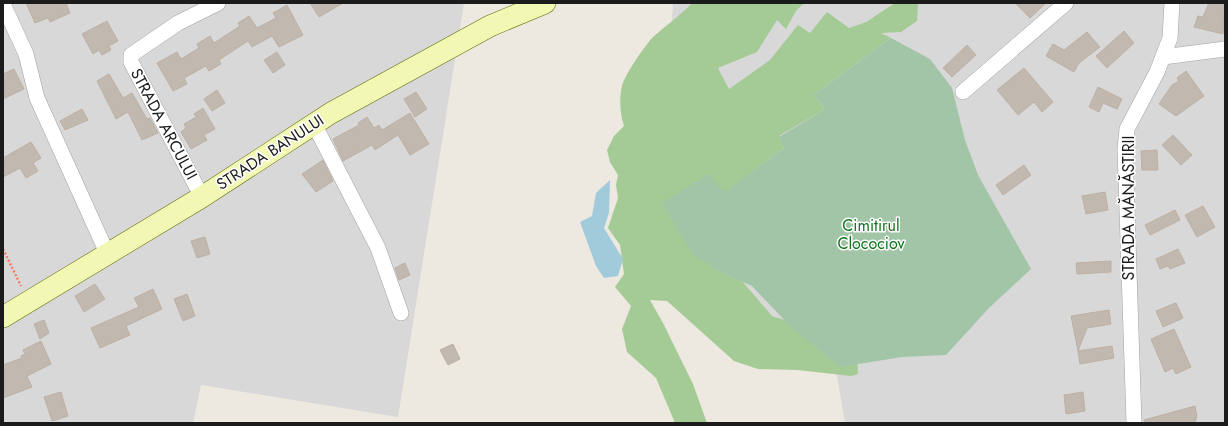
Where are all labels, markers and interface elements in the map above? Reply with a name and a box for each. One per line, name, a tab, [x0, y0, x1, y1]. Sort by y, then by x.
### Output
street label: STRADA ARCULUI	[125, 64, 203, 184]
street label: STRADA BANULUI	[212, 109, 328, 195]
street label: STRADA MĂNĂSTIRII	[1117, 136, 1140, 280]
park label: Cimitirul Clocociov	[837, 214, 906, 255]

